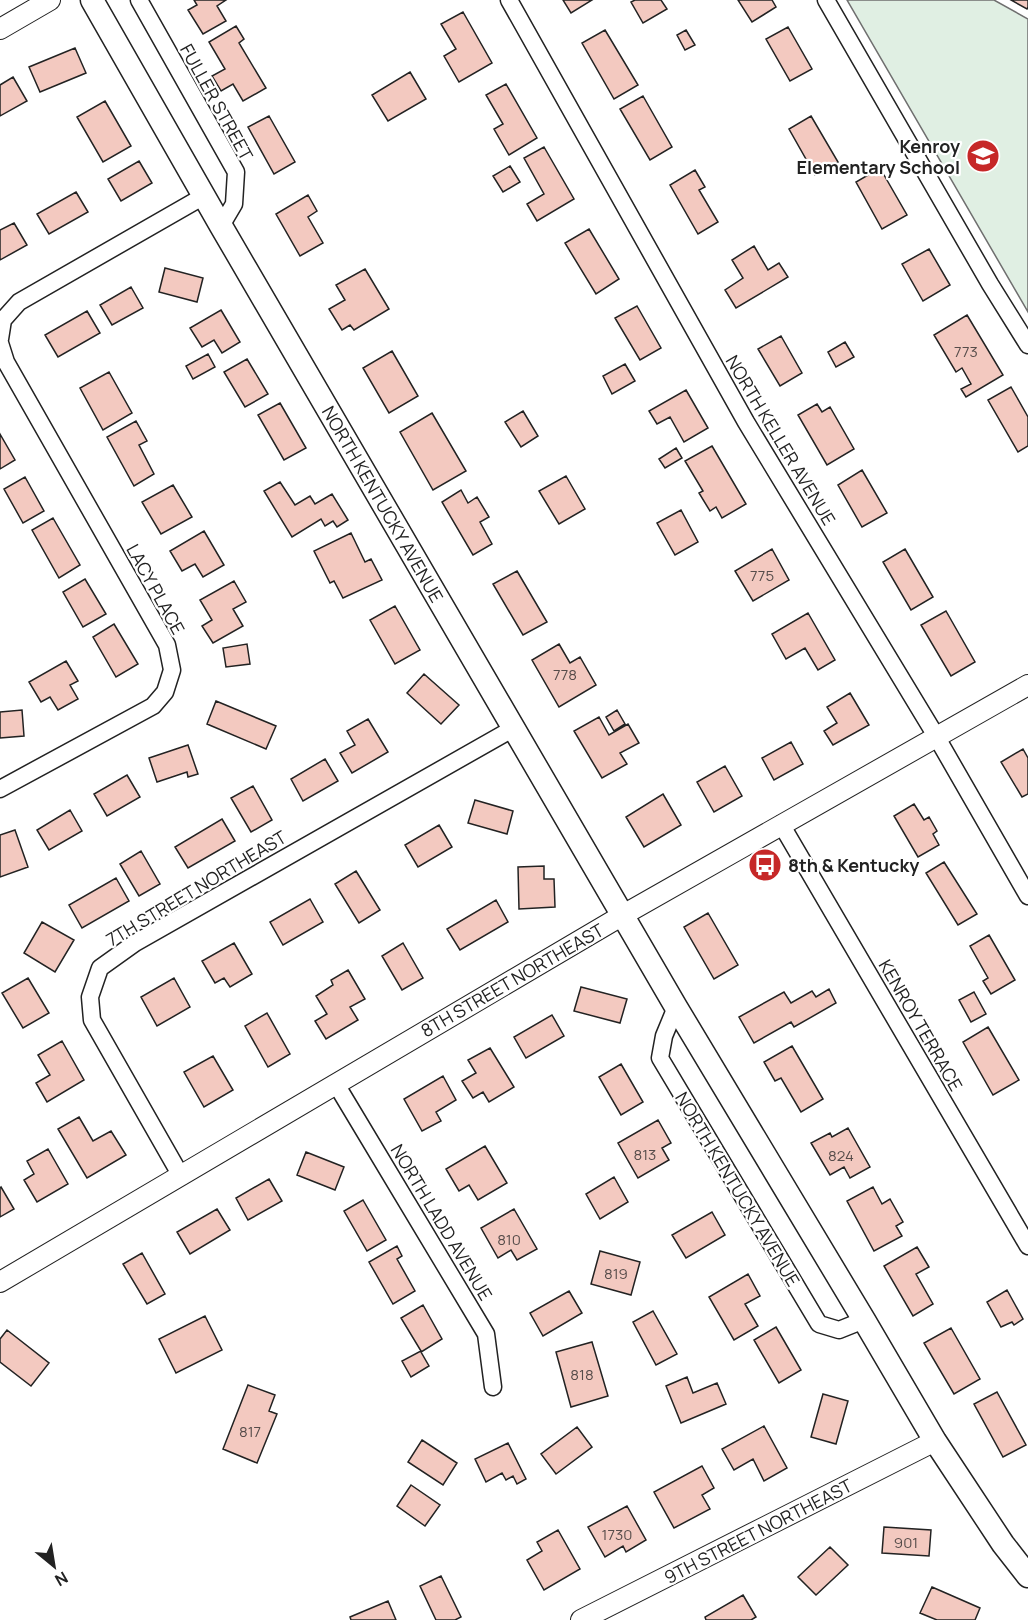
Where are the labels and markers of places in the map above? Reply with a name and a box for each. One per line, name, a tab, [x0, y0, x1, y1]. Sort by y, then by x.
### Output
place label: Kenroy Elementary School	[797, 134, 960, 179]
school or university icon: Kenroy Elementary School	[965, 138, 1001, 174]
bus stop icon: 8th & Kentucky	[747, 847, 783, 883]
place label: 8th & Kentucky	[788, 853, 919, 877]

